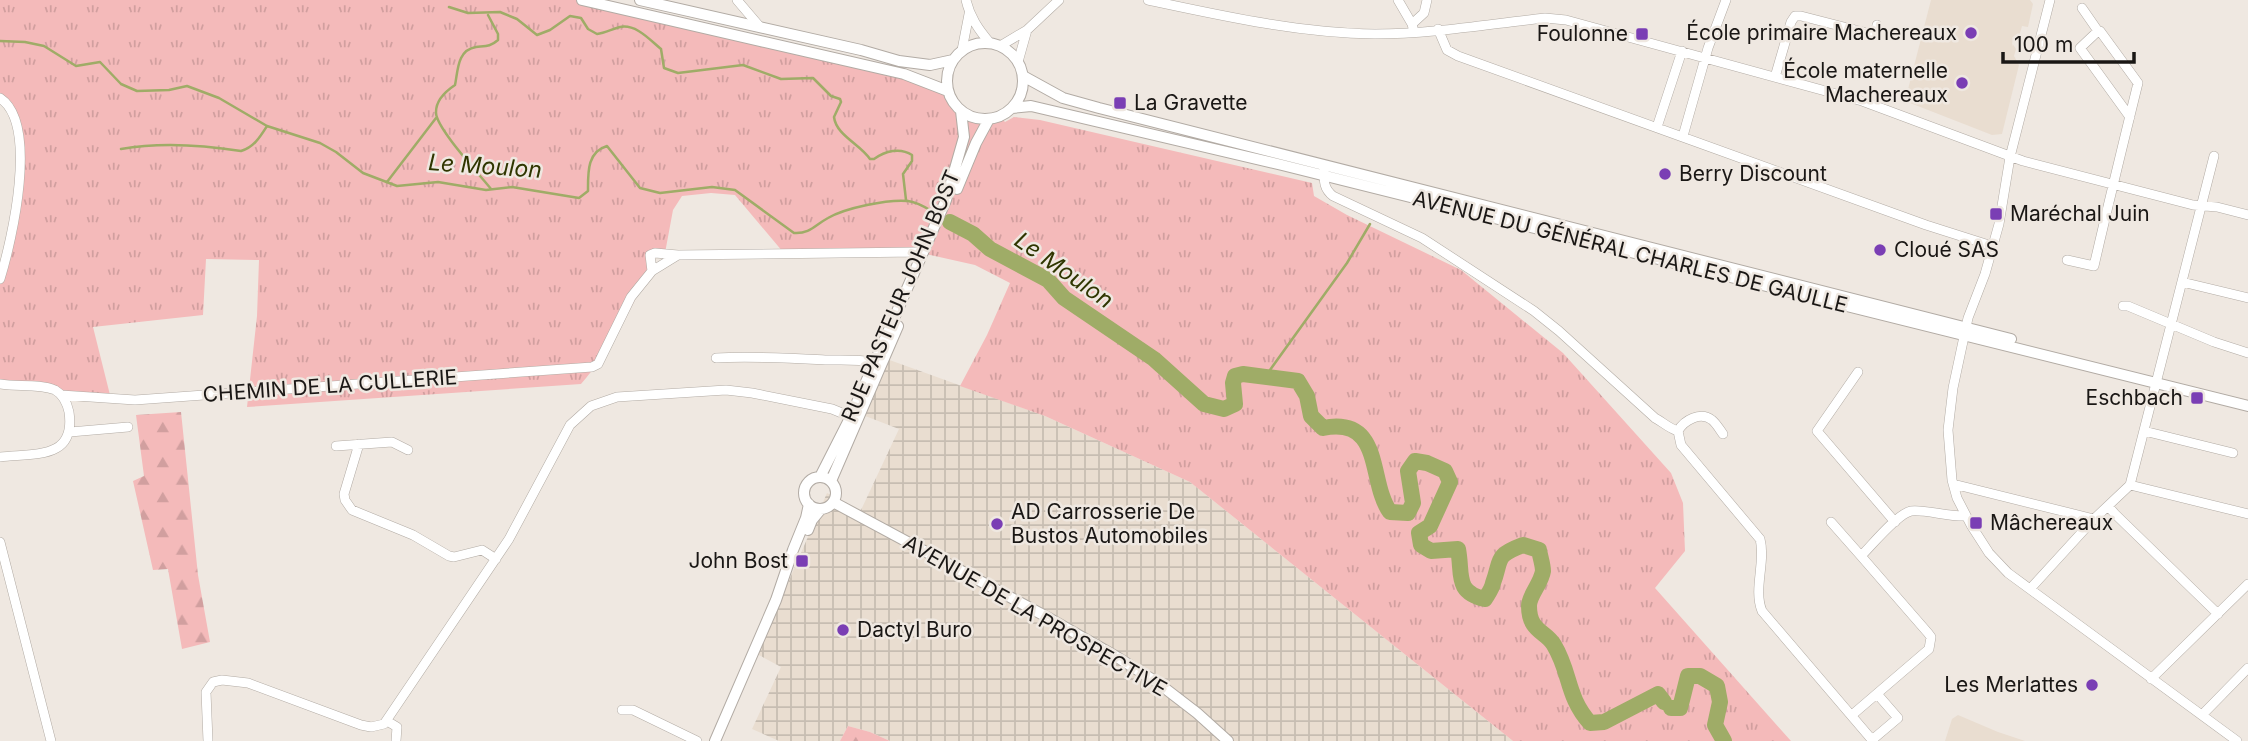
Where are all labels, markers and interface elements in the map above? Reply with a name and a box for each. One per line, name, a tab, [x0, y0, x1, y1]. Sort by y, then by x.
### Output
place label: École primaire Machereaux	[1686, 19, 1957, 45]
place label: Foulonne	[1537, 21, 1628, 46]
scale bar	[2003, 21, 2134, 65]
marker: École primaire Machereaux	[1963, 25, 1979, 41]
marker: Foulonne	[1634, 26, 1650, 42]
text: 100 m	[2014, 32, 2073, 57]
place label: École maternelle Machereaux	[1783, 57, 1948, 107]
marker: École maternelle Machereaux	[1954, 75, 1970, 91]
place label: La Gravette	[1134, 90, 1248, 115]
marker: La Gravette	[1112, 95, 1128, 111]
water label: Le Moulon	[427, 148, 543, 184]
place label: Berry Discount	[1679, 161, 1827, 186]
street label: RUE PASTEUR JOHN BOST	[836, 166, 965, 425]
marker: Berry Discount	[1657, 166, 1673, 182]
street label: AVENUE DU GÉNÉRAL CHARLES DE GAULLE	[1410, 184, 1850, 318]
place label: Maréchal Juin	[2010, 201, 2150, 226]
marker: Maréchal Juin	[1988, 206, 2004, 222]
water label: Le Moulon	[1009, 226, 1119, 314]
place label: Cloué SAS	[1894, 237, 1999, 262]
marker: Cloué SAS	[1872, 242, 1888, 258]
street label: CHEMIN DE LA CULLERIE	[202, 364, 458, 407]
place label: Eschbach	[2086, 385, 2183, 410]
marker: Eschbach	[2189, 390, 2205, 406]
place label: AD Carrosserie De Bustos Automobiles	[1011, 499, 1208, 548]
place label: Mâchereaux	[1990, 510, 2113, 535]
marker: Mâchereaux	[1968, 515, 1984, 531]
marker: AD Carrosserie De Bustos Automobiles	[989, 516, 1005, 532]
street label: AVENUE DE LA PROSPECTIVE	[899, 530, 1172, 701]
place label: John Bost	[688, 548, 788, 573]
marker: John Bost	[794, 553, 810, 569]
place label: Dactyl Buro	[857, 617, 972, 642]
marker: Dactyl Buro	[835, 622, 851, 638]
place label: Les Merlattes	[1944, 672, 2078, 697]
marker: Les Merlattes	[2084, 677, 2100, 693]

